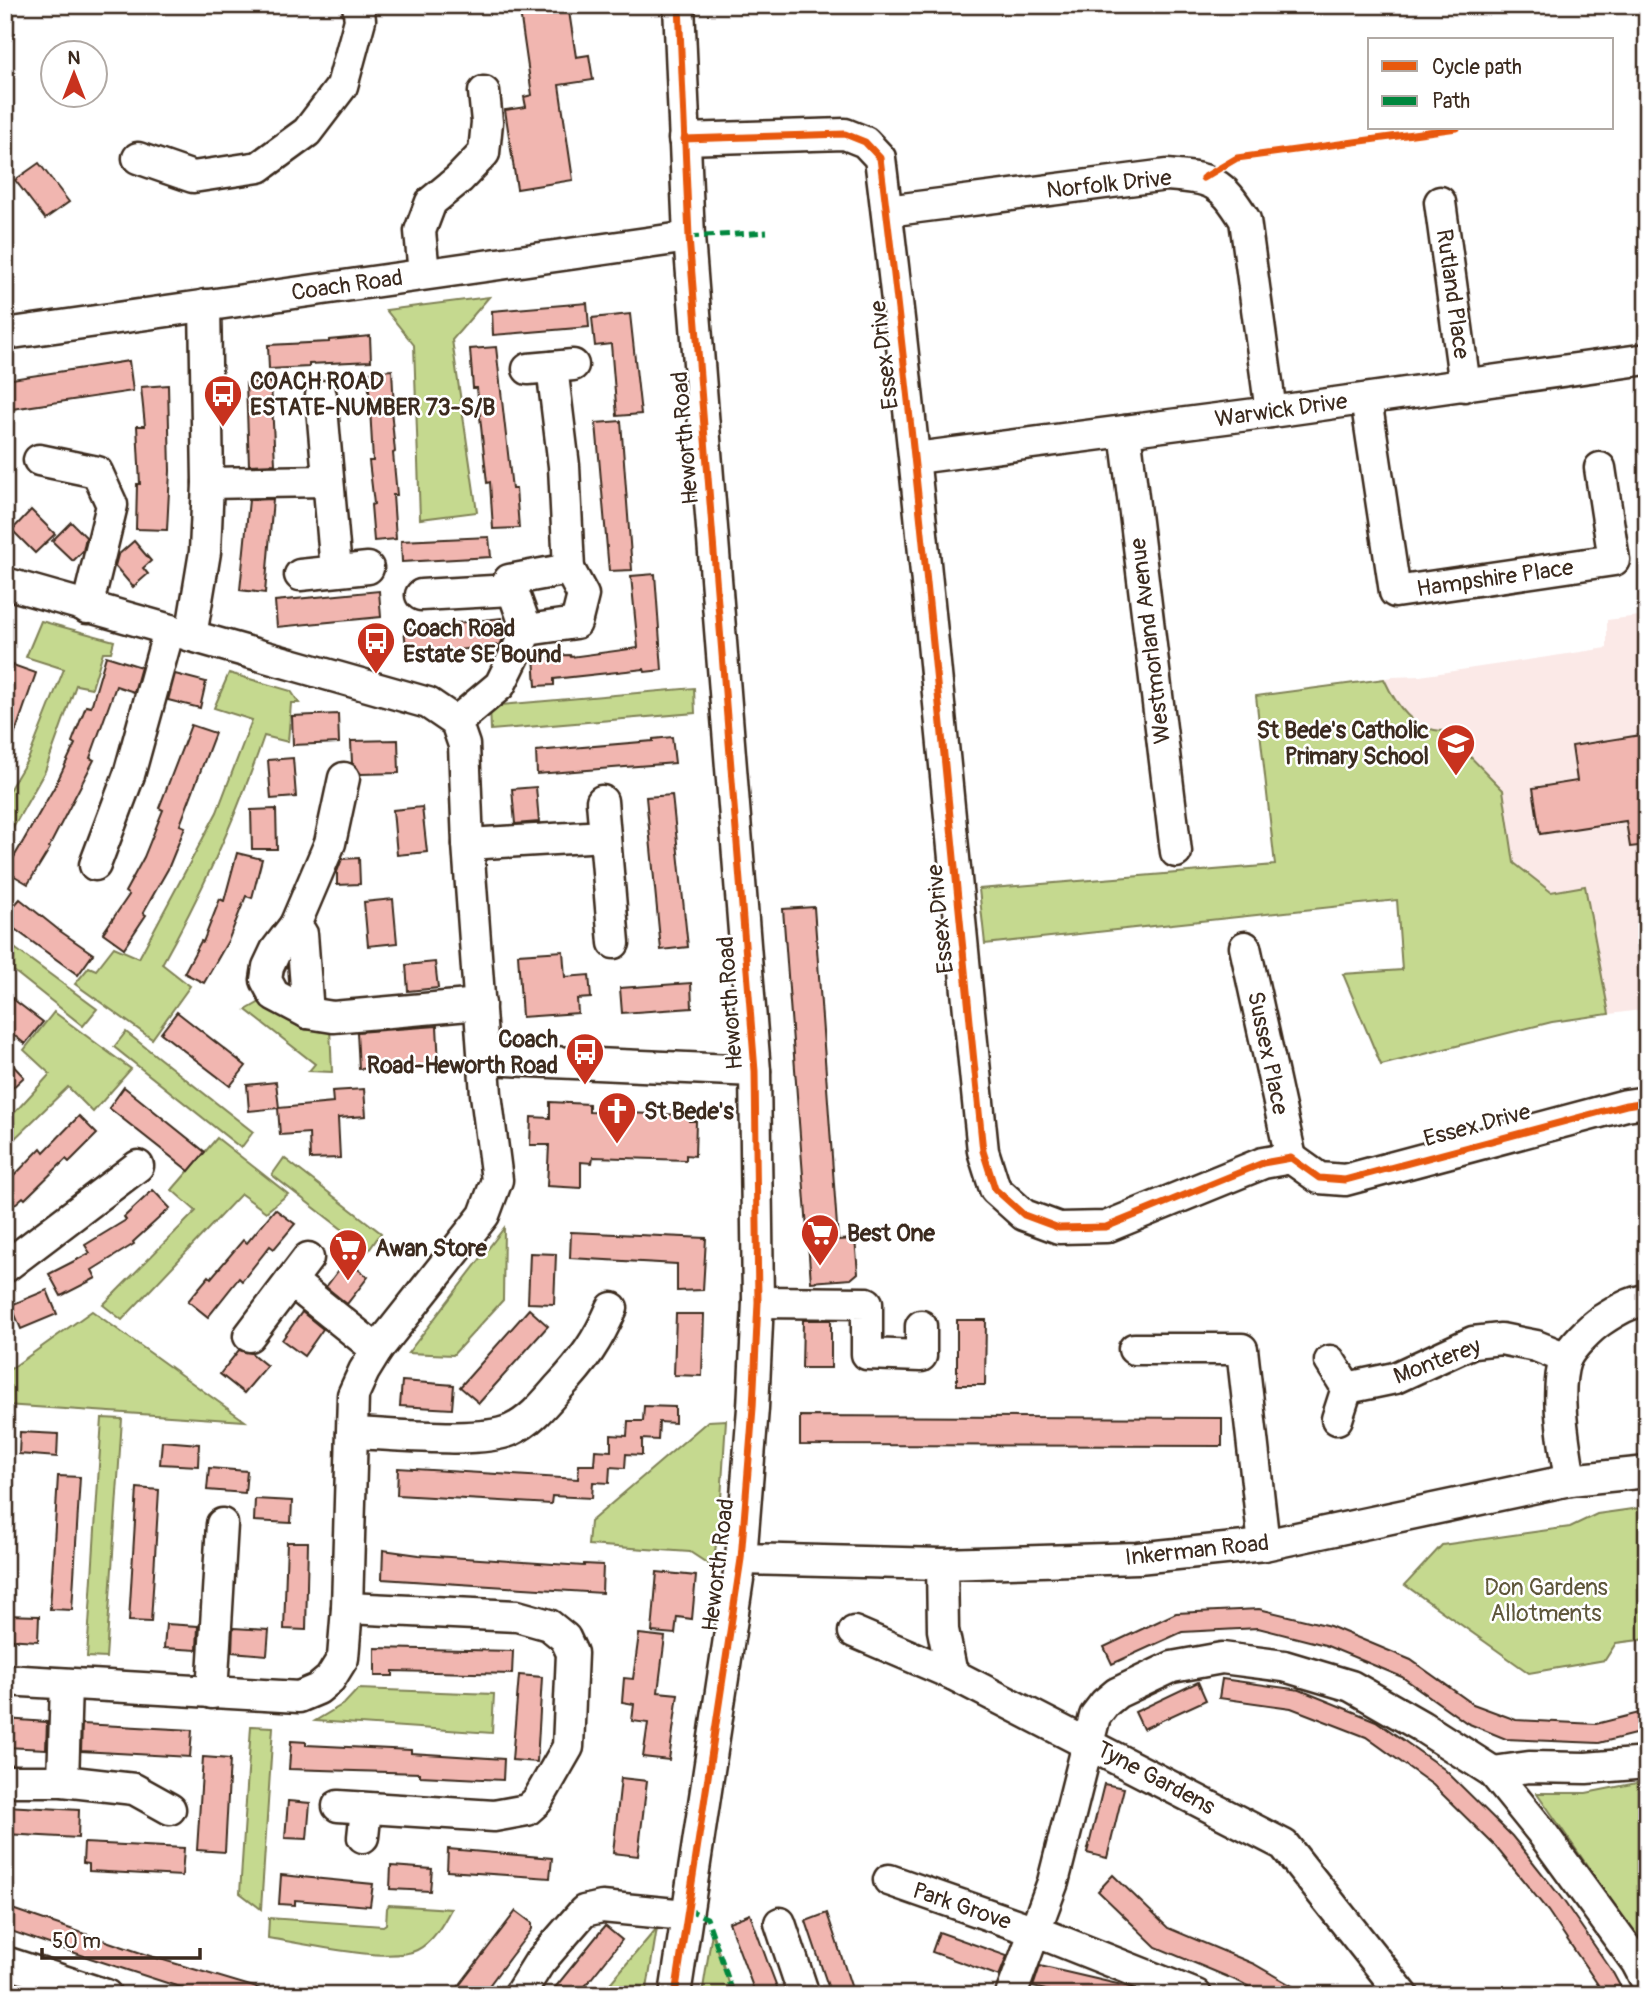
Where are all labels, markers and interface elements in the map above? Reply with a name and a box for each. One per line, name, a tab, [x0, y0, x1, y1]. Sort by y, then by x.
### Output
north arrow	[38, 38, 108, 108]
legend	[1368, 38, 1614, 130]
text: N	[68, 46, 81, 70]
text: Cycle path	[1432, 54, 1522, 81]
text: Path	[1432, 88, 1470, 115]
street label: Norfolk Drive	[1045, 163, 1174, 205]
street label: Rutland Place	[1430, 227, 1477, 361]
street label: Coach Road	[289, 263, 405, 307]
street label: Essex Drive	[863, 298, 905, 411]
place label: COACH ROAD ESTATE-NUMBER 73-S/B	[250, 367, 495, 422]
street label: Heworth Road	[665, 370, 705, 506]
bus stop icon: COACH ROAD ESTATE-NUMBER 73-S/B	[202, 373, 244, 428]
street label: Warwick Drive	[1213, 386, 1350, 434]
street label: Westmorland Avenue	[1123, 536, 1177, 745]
street label: Hampshire Place	[1415, 553, 1576, 603]
place label: Coach Road Estate SE Bound	[403, 614, 562, 669]
bus stop icon: Coach Road Estate SE Bound	[355, 620, 397, 675]
place label: St Bede's Catholic Primary School	[1256, 716, 1429, 771]
school or university icon: St Bede's Catholic Primary School	[1435, 722, 1477, 777]
street label: Essex Drive	[920, 862, 960, 975]
street label: Heworth Road	[711, 935, 749, 1071]
street label: Sussex Place	[1241, 989, 1295, 1118]
place label: Coach Road-Heworth Road	[367, 1025, 558, 1080]
bus stop icon: Coach Road-Heworth Road	[564, 1031, 606, 1086]
church icon: St Bede's	[596, 1090, 638, 1145]
place label: St Bede's	[644, 1097, 734, 1126]
street label: Essex Drive	[1420, 1097, 1534, 1153]
supermarket icon: Best One	[799, 1212, 841, 1267]
place label: Best One	[847, 1219, 936, 1248]
supermarket icon: Awan Store	[327, 1227, 369, 1282]
place label: Awan Store	[375, 1234, 488, 1263]
street label: Monterey	[1389, 1331, 1485, 1391]
street label: Heworth Road	[695, 1497, 741, 1633]
street label: Inkerman Road	[1124, 1528, 1270, 1572]
park label: Don Gardens Allotments	[1484, 1573, 1608, 1628]
street label: Tyne Gardens	[1092, 1735, 1220, 1821]
street label: Park Grove	[909, 1876, 1016, 1937]
scale bar	[42, 1916, 200, 1960]
text: 50 m	[52, 1928, 101, 1955]

